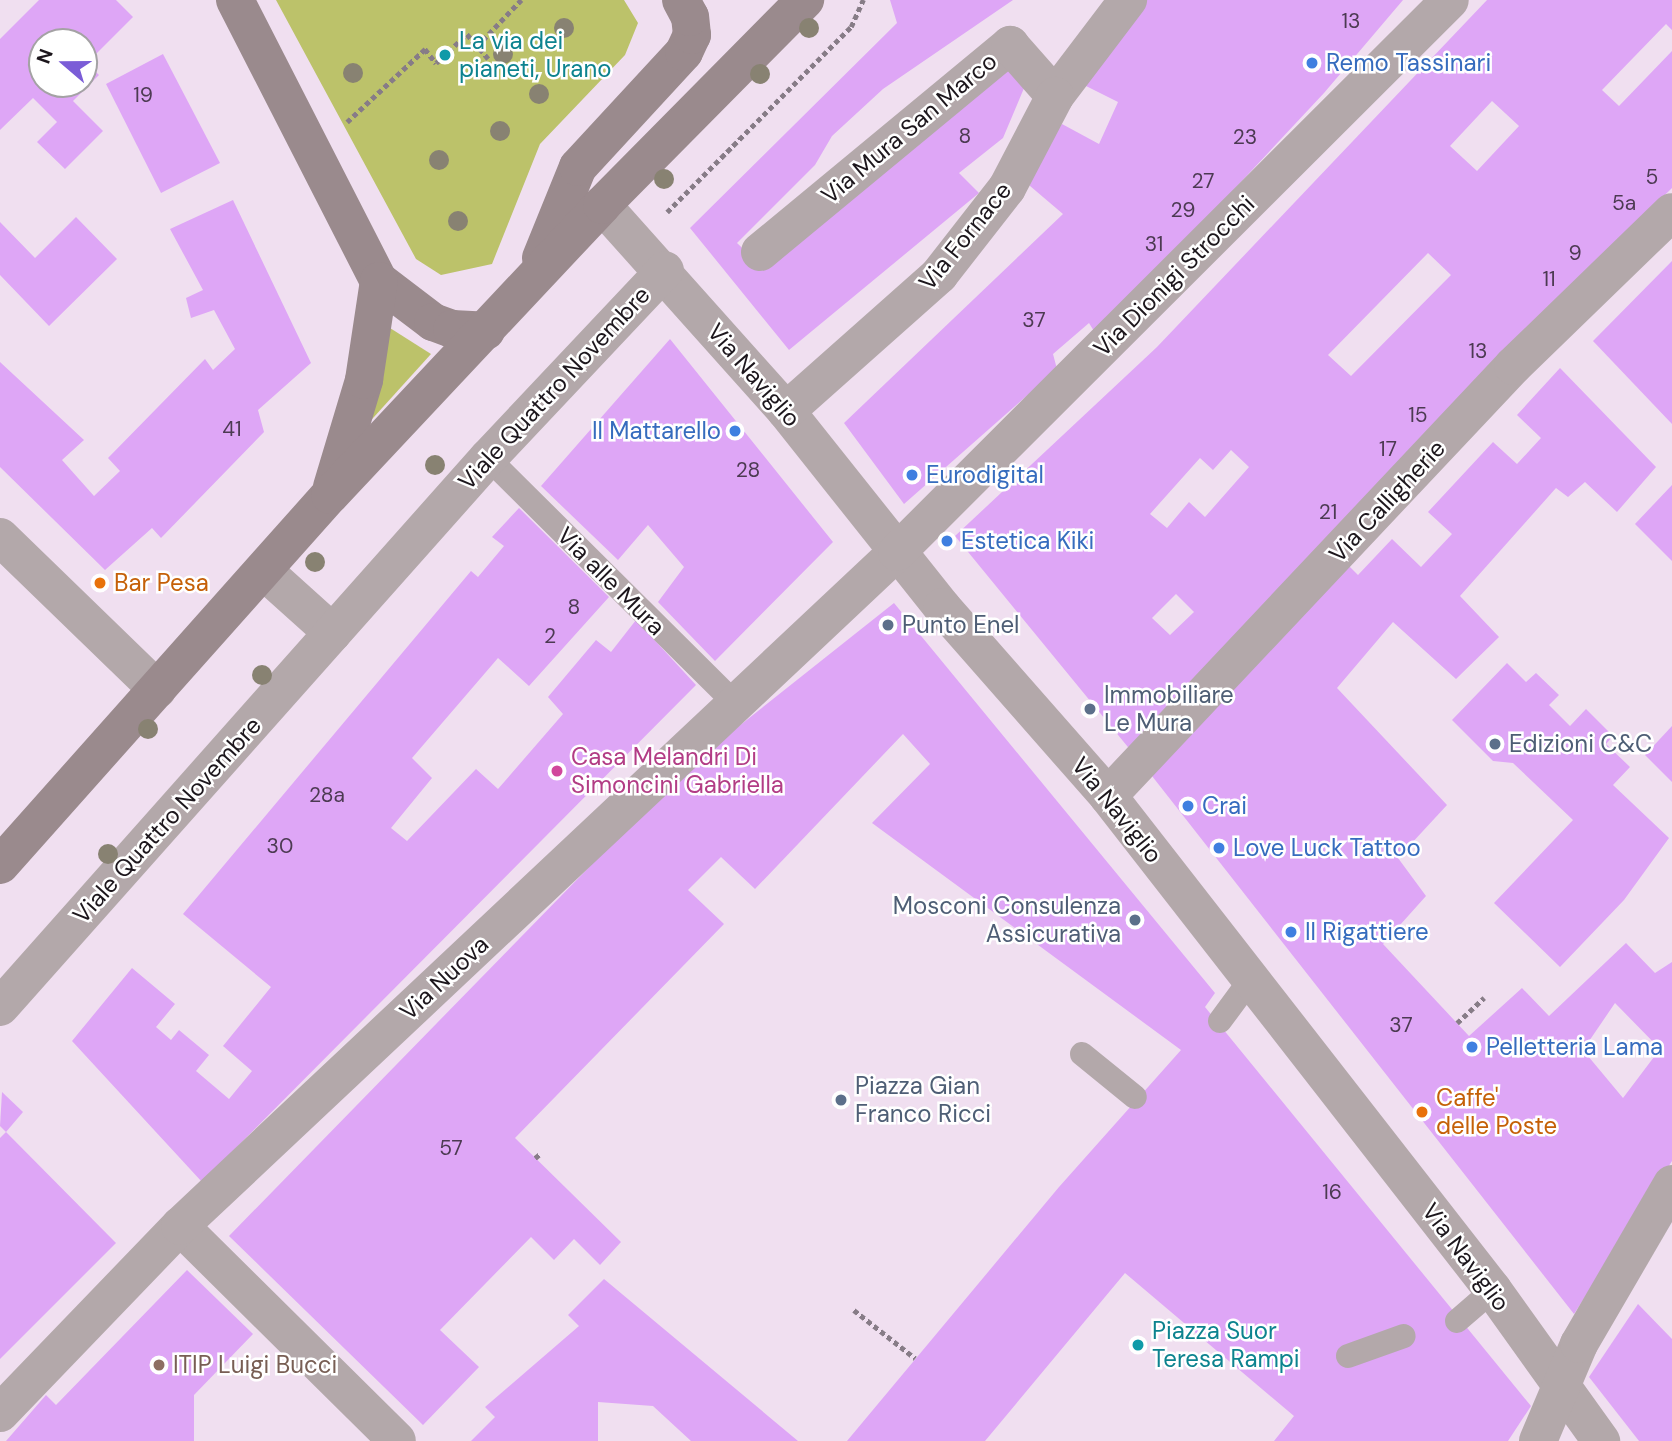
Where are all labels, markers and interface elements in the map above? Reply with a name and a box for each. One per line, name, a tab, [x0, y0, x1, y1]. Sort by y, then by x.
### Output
house number: 13	[1342, 8, 1360, 34]
place label: La via dei pianeti, Urano	[459, 27, 611, 83]
north arrow	[28, 28, 98, 98]
text: N	[31, 46, 59, 67]
street label: Via Mura San Marco	[815, 46, 1003, 210]
marker: La via dei pianeti, Urano	[437, 47, 453, 63]
place label: Remo Tassinari	[1326, 49, 1491, 77]
marker: Remo Tassinari	[1304, 55, 1320, 71]
house number: 19	[133, 82, 153, 108]
house number: 8	[959, 123, 971, 149]
house number: 23	[1233, 124, 1257, 150]
house number: 5	[1646, 164, 1658, 190]
house number: 27	[1192, 168, 1214, 194]
street label: Via Fornace	[913, 176, 1017, 296]
street label: Via Dionigi Strocchi	[1088, 190, 1260, 362]
house number: 5a	[1612, 190, 1636, 216]
house number: 29	[1170, 197, 1196, 223]
house number: 31	[1145, 231, 1163, 257]
house number: 9	[1568, 240, 1582, 266]
house number: 11	[1542, 266, 1556, 292]
street label: Viale Quattro Novembre	[452, 280, 656, 496]
house number: 37	[1022, 307, 1046, 333]
street label: Via Naviglio	[701, 317, 807, 433]
house number: 13	[1469, 338, 1487, 364]
house number: 15	[1408, 402, 1428, 428]
house number: 41	[222, 416, 242, 442]
place label: Il Mattarello	[592, 417, 721, 445]
marker: Il Mattarello	[727, 423, 743, 439]
street label: Via Calligherie	[1323, 434, 1451, 568]
house number: 17	[1379, 436, 1397, 462]
house number: 28	[736, 457, 760, 483]
place label: Eurodigital	[926, 461, 1044, 489]
marker: Eurodigital	[904, 467, 920, 483]
house number: 21	[1319, 499, 1337, 525]
street label: Via alle Mura	[551, 521, 671, 641]
place label: Estetica Kiki	[961, 527, 1094, 555]
marker: Estetica Kiki	[939, 533, 955, 549]
place label: Bar Pesa	[114, 569, 209, 597]
marker: Bar Pesa	[92, 575, 108, 591]
house number: 8	[568, 594, 580, 620]
place label: Punto Enel	[902, 611, 1019, 639]
marker: Punto Enel	[880, 617, 896, 633]
house number: 2	[544, 623, 556, 649]
place label: Immobiliare Le Mura	[1104, 681, 1234, 737]
marker: Immobiliare Le Mura	[1082, 701, 1098, 717]
street label: Viale Quattro Novembre	[67, 711, 267, 929]
place label: Edizioni C&C	[1509, 730, 1652, 758]
marker: Edizioni C&C	[1487, 736, 1503, 752]
place label: Casa Melandri Di Simoncini Gabriella	[571, 743, 784, 799]
street label: Via Naviglio	[1066, 751, 1168, 869]
marker: Casa Melandri Di Simoncini Gabriella	[549, 763, 565, 779]
house number: 28a	[309, 782, 345, 808]
place label: Crai	[1202, 792, 1247, 820]
marker: Crai	[1180, 798, 1196, 814]
house number: 30	[267, 833, 293, 859]
place label: Love Luck Tattoo	[1233, 834, 1421, 862]
marker: Love Luck Tattoo	[1211, 840, 1227, 856]
place label: Mosconi Consulenza Assicurativa	[893, 892, 1121, 948]
marker: Mosconi Consulenza Assicurativa	[1127, 912, 1143, 928]
place label: Il Rigattiere	[1305, 918, 1429, 946]
marker: Il Rigattiere	[1283, 924, 1299, 940]
street label: Via Nuova	[394, 930, 494, 1026]
house number: 37	[1389, 1012, 1413, 1038]
place label: Pelletteria Lama	[1486, 1033, 1663, 1061]
marker: Pelletteria Lama	[1464, 1039, 1480, 1055]
place label: Piazza Gian Franco Ricci	[855, 1072, 991, 1128]
place label: Caffe' delle Poste	[1436, 1084, 1557, 1140]
marker: Piazza Gian Franco Ricci	[833, 1092, 849, 1108]
marker: Caffe' delle Poste	[1414, 1104, 1430, 1120]
house number: 57	[439, 1135, 463, 1161]
house number: 16	[1322, 1179, 1342, 1205]
street label: Via Naviglio	[1416, 1197, 1516, 1317]
place label: Piazza Suor Teresa Rampi	[1152, 1317, 1300, 1373]
marker: Piazza Suor Teresa Rampi	[1130, 1337, 1146, 1353]
place label: ITIP Luigi Bucci	[173, 1351, 337, 1379]
marker: ITIP Luigi Bucci	[151, 1357, 167, 1373]

